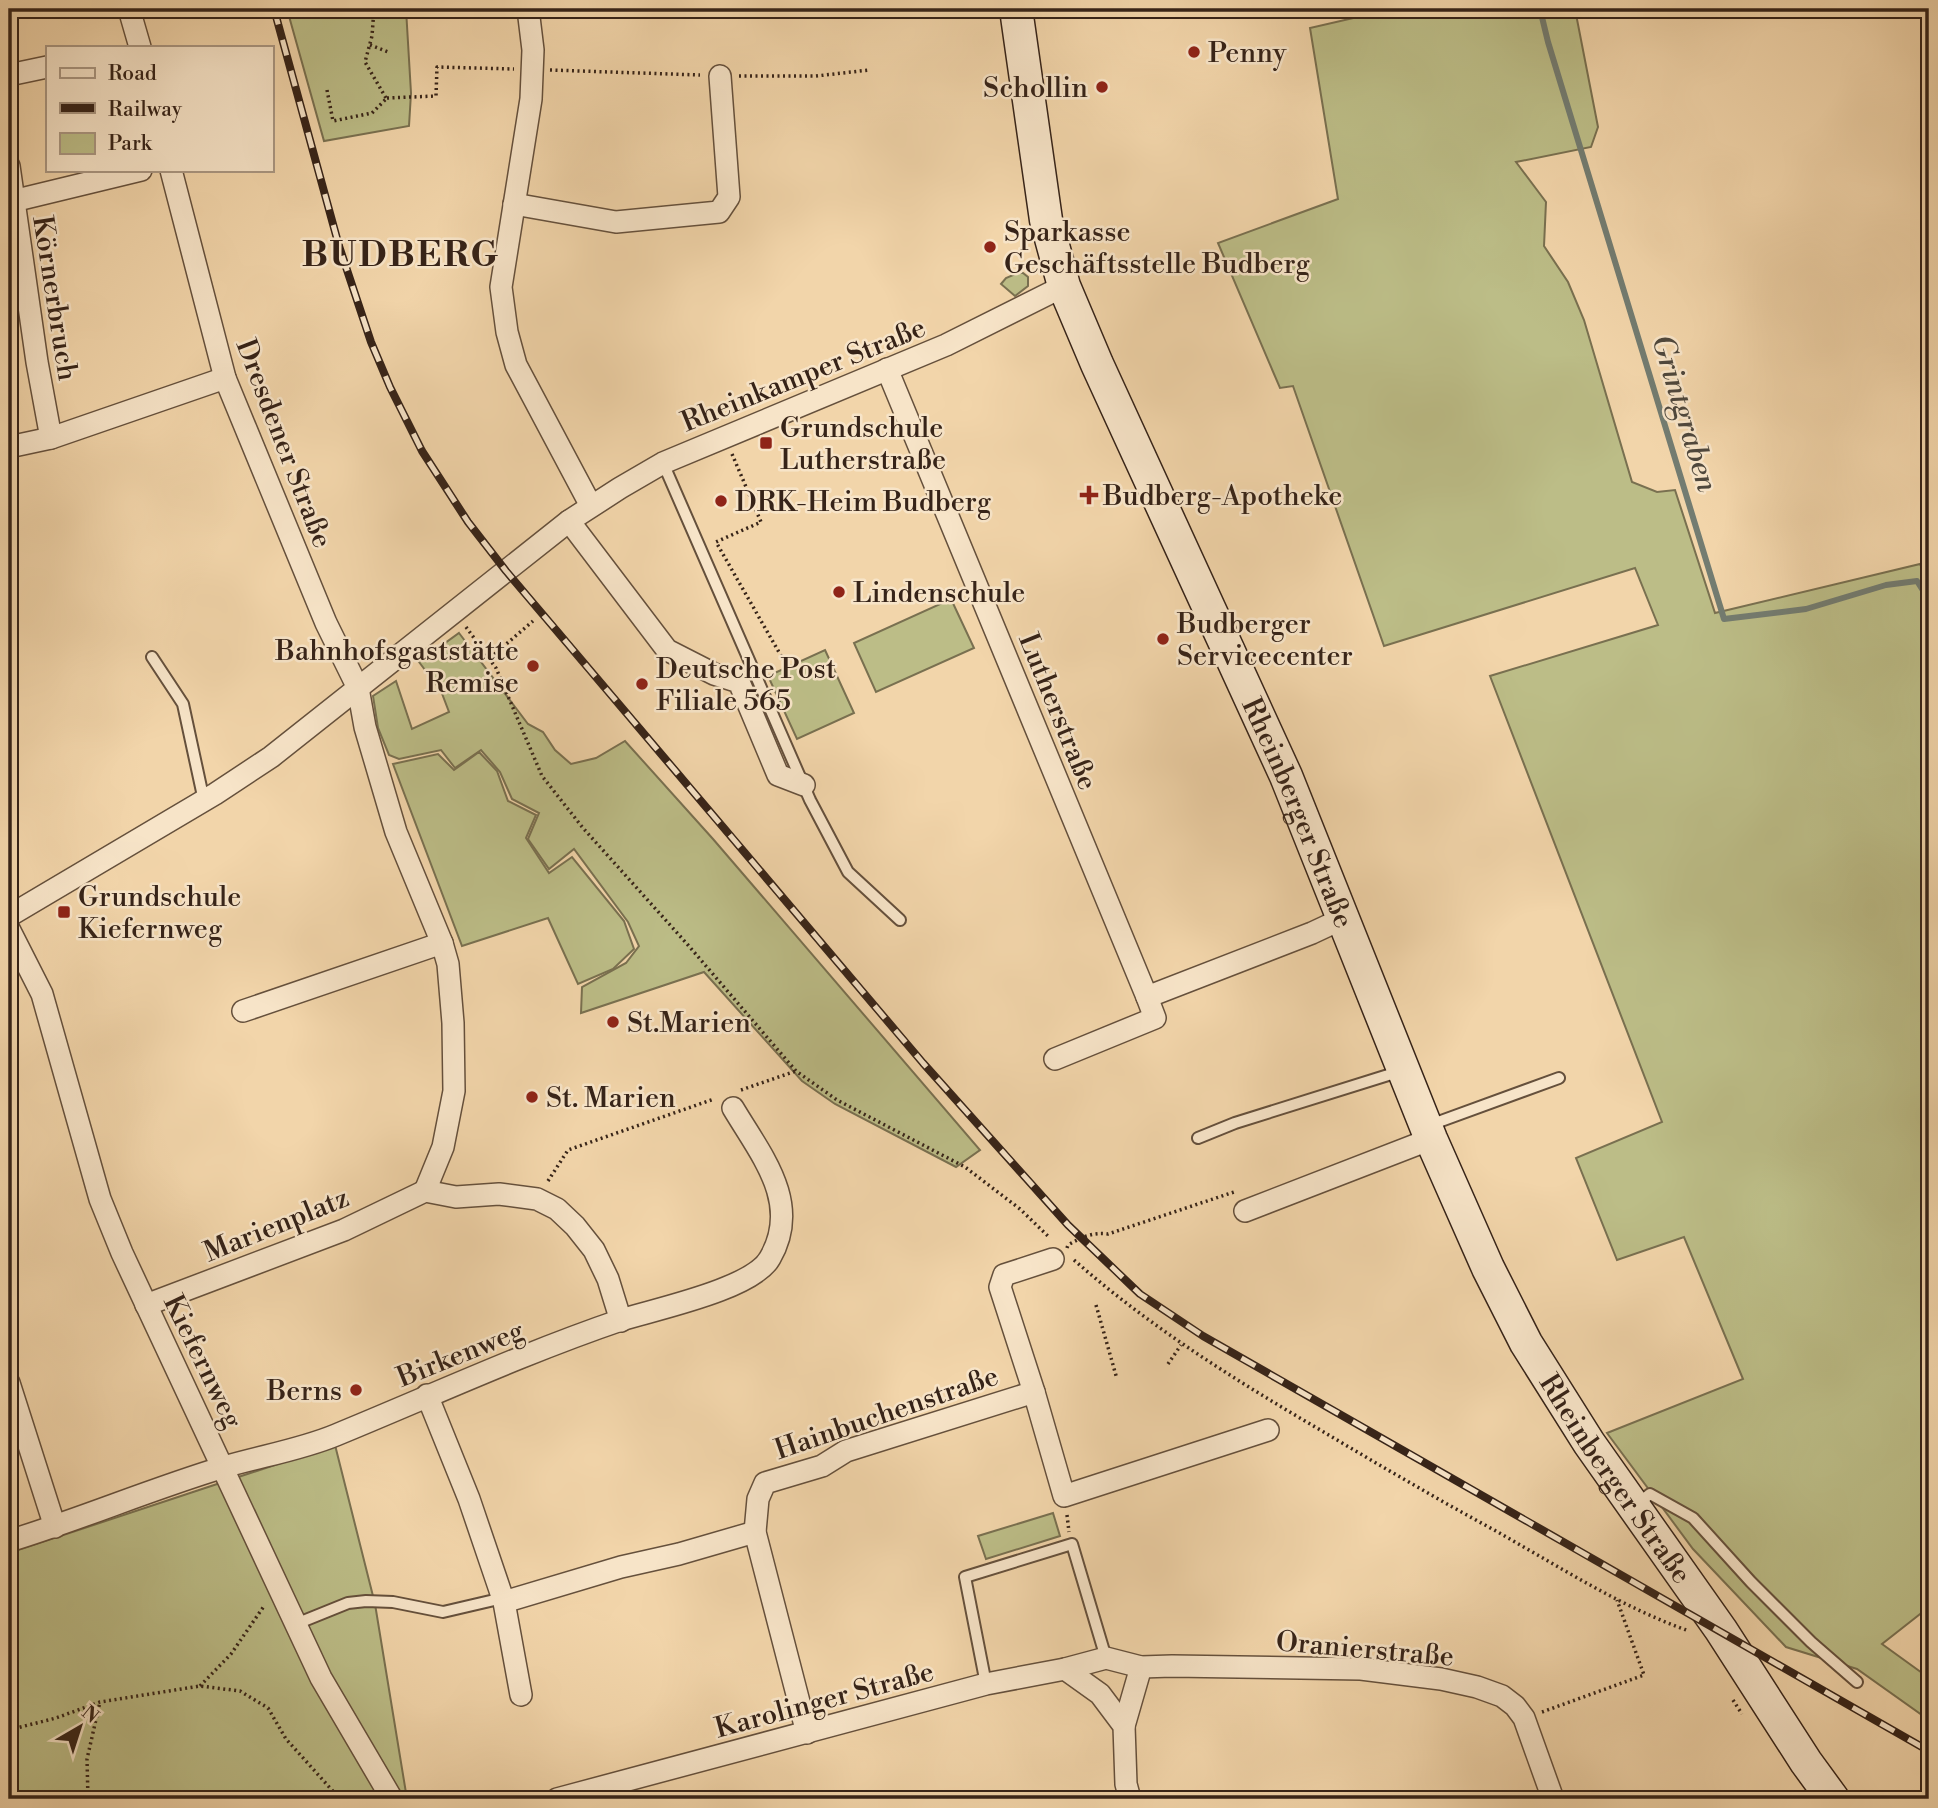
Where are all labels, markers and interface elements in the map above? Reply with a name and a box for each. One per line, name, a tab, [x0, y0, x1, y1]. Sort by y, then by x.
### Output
place label: Penny	[1208, 36, 1287, 71]
marker: Penny	[1186, 44, 1202, 60]
legend	[46, 46, 273, 172]
text: Road	[108, 61, 157, 87]
place label: Schollin	[983, 71, 1088, 106]
marker: Schollin	[1094, 79, 1110, 95]
text: Railway	[108, 97, 183, 123]
text: Park	[108, 131, 153, 157]
street label: Körnerbruch	[24, 213, 85, 384]
place label: Sparkasse Geschäftsstelle Budberg	[1004, 215, 1310, 282]
district label: BUDBERG	[302, 234, 500, 277]
marker: Sparkasse Geschäftsstelle Budberg	[982, 239, 998, 255]
street label: Rheinkamper Straße	[676, 310, 931, 440]
water label: Grintgraben	[1642, 330, 1726, 497]
street label: Dresdener Straße	[228, 334, 339, 553]
place label: Grundschule Lutherstraße	[780, 411, 946, 478]
marker: Grundschule Lutherstraße	[758, 435, 774, 451]
place label: Budberg-Apotheke	[1102, 479, 1342, 514]
place label: DRK-Heim Budberg	[735, 485, 992, 520]
marker: Budberg-Apotheke	[1081, 487, 1097, 503]
marker: DRK-Heim Budberg	[713, 493, 729, 509]
place label: Lindenschule	[853, 576, 1025, 611]
marker: Lindenschule	[831, 584, 847, 600]
place label: Budberger Servicecenter	[1176, 607, 1353, 674]
street label: Lutherstraße	[1010, 628, 1105, 795]
marker: Budberger Servicecenter	[1155, 631, 1171, 647]
place label: Bahnhofsgaststätte Remise	[274, 634, 519, 701]
place label: Deutsche Post Filiale 565	[656, 652, 836, 719]
marker: Bahnhofsgaststätte Remise	[525, 658, 541, 674]
marker: Deutsche Post Filiale 565	[634, 676, 650, 692]
street label: Rheinberger Straße	[1233, 692, 1361, 933]
place label: Grundschule Kiefernweg	[78, 880, 241, 947]
marker: Grundschule Kiefernweg	[56, 904, 72, 920]
place label: St.Marien	[627, 1006, 751, 1041]
marker: St.Marien	[605, 1014, 621, 1030]
place label: St. Marien	[546, 1081, 676, 1116]
marker: St. Marien	[524, 1089, 540, 1105]
street label: Marienplatz	[199, 1180, 354, 1270]
street label: Kiefernweg	[155, 1289, 250, 1435]
street label: Birkenweg	[391, 1313, 530, 1396]
street label: Hainbuchenstraße	[770, 1359, 1003, 1468]
street label: Rheinberger Straße	[1531, 1368, 1699, 1591]
place label: Berns	[266, 1374, 342, 1409]
marker: Berns	[348, 1382, 364, 1398]
street label: Oranierstraße	[1274, 1624, 1455, 1675]
street label: Karolinger Straße	[711, 1654, 938, 1747]
north arrow	[46, 1692, 116, 1762]
text: N	[77, 1701, 103, 1729]

